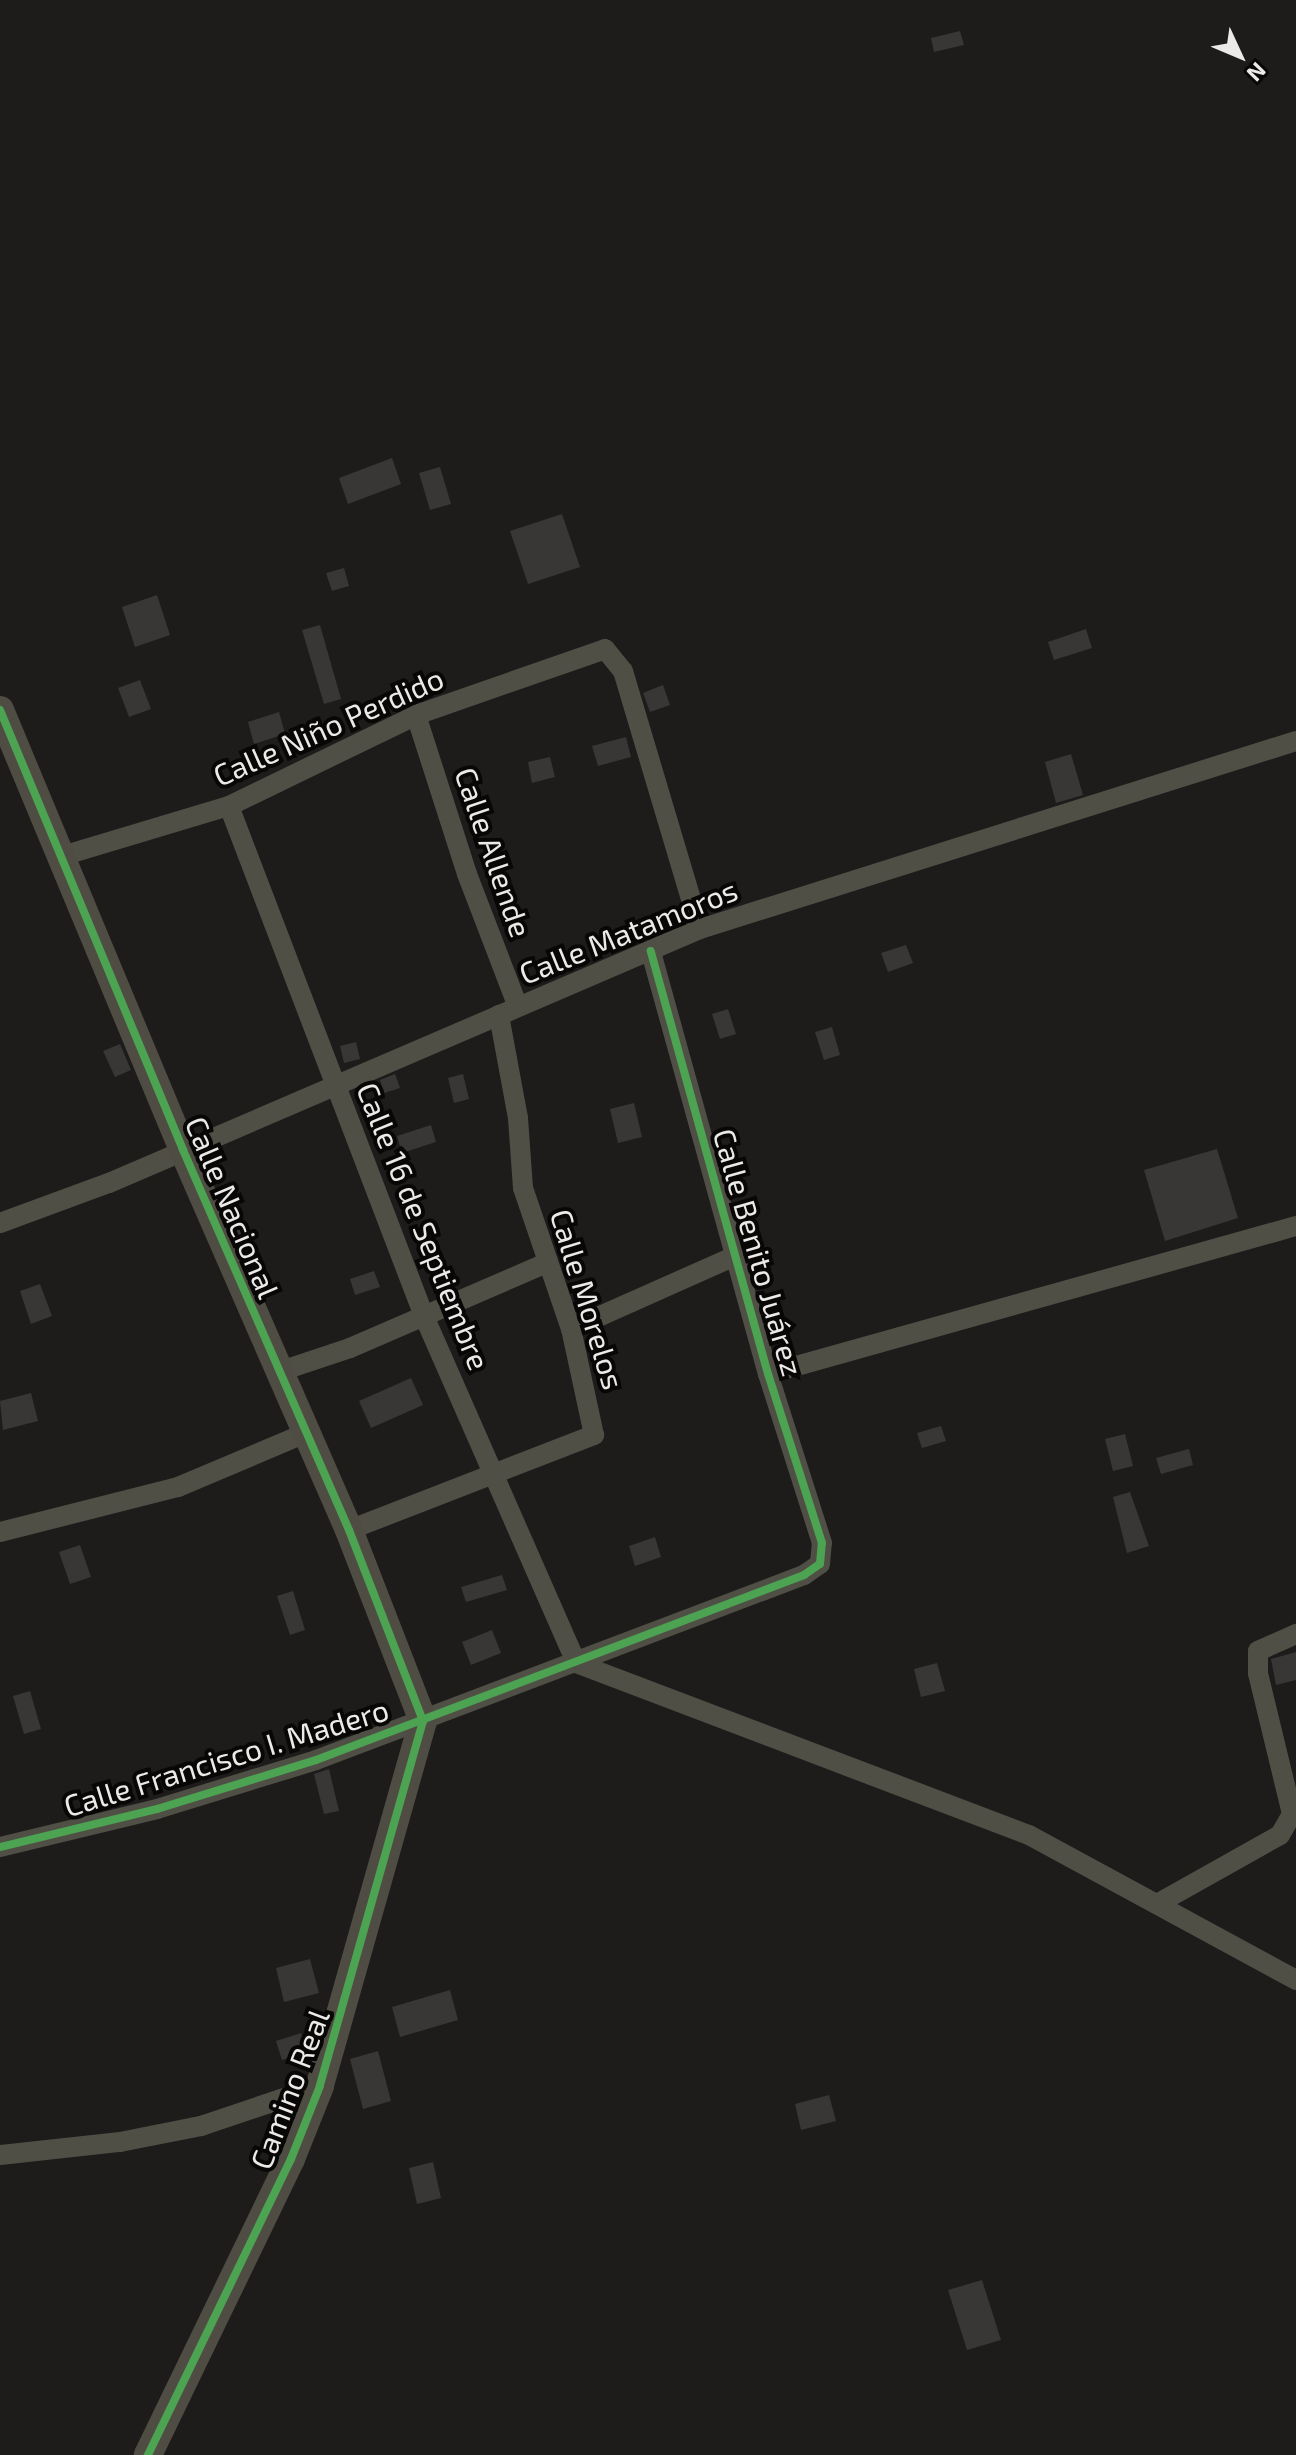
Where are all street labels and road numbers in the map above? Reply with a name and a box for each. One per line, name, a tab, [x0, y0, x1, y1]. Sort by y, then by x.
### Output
street label: Calle Niño Perdido	[207, 659, 449, 793]
street label: Calle Allende	[448, 762, 540, 942]
street label: Calle Matamoros	[514, 871, 742, 991]
street label: Calle 16 de Septiembre	[350, 1077, 498, 1375]
street label: Calle Nacional	[179, 1111, 287, 1303]
street label: Calle Benito Juárez	[706, 1124, 812, 1380]
street label: Calle Morelos	[544, 1205, 632, 1393]
street label: Calle Francisco I. Madero	[59, 1690, 393, 1824]
street label: Camino Real	[242, 2004, 336, 2174]

